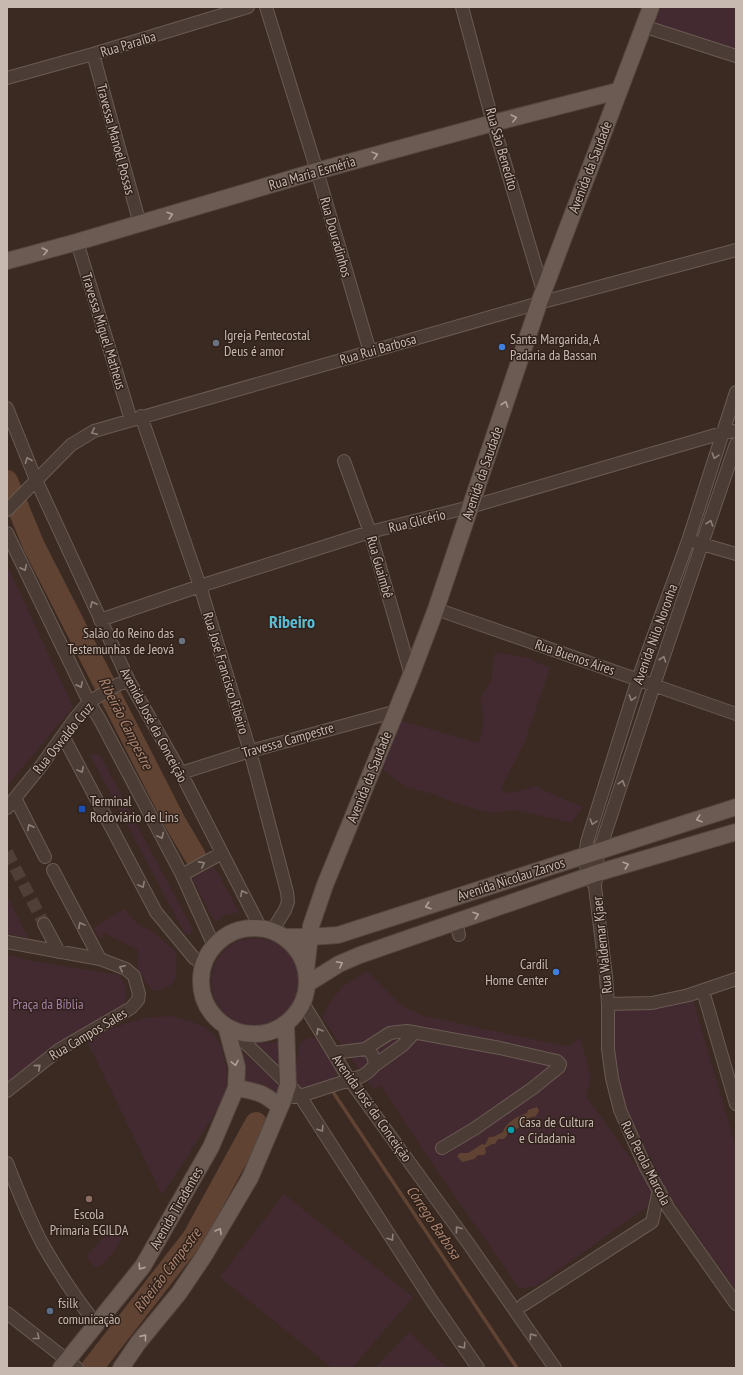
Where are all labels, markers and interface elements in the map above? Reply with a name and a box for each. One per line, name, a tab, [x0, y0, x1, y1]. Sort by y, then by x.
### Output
street label: Rua Paraíba	[98, 27, 158, 61]
street label: Travessa Manoel Possas	[93, 81, 140, 197]
street label: Rua São Benedito	[482, 106, 522, 192]
one-way arrow	[511, 114, 517, 122]
street label: Avenida da Saudade	[564, 118, 616, 216]
one-way arrow	[371, 151, 378, 160]
street label: Rua Maria Esméria	[267, 152, 357, 194]
street label: Rua Douradinhos	[316, 195, 356, 279]
one-way arrow	[166, 211, 173, 220]
one-way arrow	[41, 247, 48, 255]
street label: Travessa Miguel Matheus	[78, 271, 130, 392]
place label: Igreja Pentecostal Deus é amor	[224, 326, 311, 360]
street label: Rua Rui Barbosa	[338, 330, 418, 368]
place label: Santa Margarida, A Padaria da Bassan	[510, 330, 600, 364]
marker: Igreja Pentecostal Deus é amor	[211, 338, 221, 348]
marker: Santa Margarida, A Padaria da Bassan	[497, 342, 507, 352]
one-way arrow	[500, 401, 508, 408]
street label: Avenida da Saudade	[458, 424, 506, 522]
one-way arrow	[90, 427, 98, 435]
one-way arrow	[711, 452, 720, 459]
one-way arrow	[25, 456, 33, 463]
street label: Rua Glicério	[387, 505, 447, 537]
one-way arrow	[705, 520, 713, 527]
street label: Rua Guaimbê	[363, 534, 398, 600]
one-way arrow	[19, 563, 27, 571]
street label: Avenida Nilo Noronha	[629, 581, 681, 687]
one-way arrow	[90, 600, 98, 608]
street label: Rua José Francisco Ribeiro	[199, 610, 253, 736]
district label: Ribeiro	[269, 610, 315, 633]
place label: Salão do Reino das Testemunhas de Jeová	[68, 624, 174, 658]
street label: Rua Buenos Aires	[533, 635, 618, 679]
marker: Salão do Reino das Testemunhas de Jeová	[177, 636, 187, 646]
one-way arrow	[658, 656, 666, 663]
street label: Avenida José da Conceição	[116, 665, 192, 785]
water label: Ribeirão Campestre	[95, 674, 158, 773]
one-way arrow	[76, 680, 83, 688]
one-way arrow	[628, 695, 637, 702]
street label: Rua Oswaldo Cruz	[29, 698, 97, 778]
street label: Travessa Campestre	[240, 718, 336, 762]
street label: Avenida da Saudade	[342, 728, 396, 825]
one-way arrow	[77, 766, 84, 773]
one-way arrow	[617, 779, 626, 786]
place label: Terminal Rodoviário de Lins	[90, 792, 179, 826]
marker: Terminal Rodoviário de Lins	[77, 804, 87, 814]
one-way arrow	[696, 814, 703, 823]
one-way arrow	[589, 819, 598, 826]
one-way arrow	[27, 824, 35, 831]
one-way arrow	[157, 832, 164, 840]
street label: Avenida Nicolau Zarvos	[455, 853, 567, 905]
one-way arrow	[198, 861, 205, 869]
one-way arrow	[622, 861, 629, 870]
one-way arrow	[137, 881, 145, 889]
one-way arrow	[240, 890, 247, 897]
street label: Rua Waldemar Kjaer	[588, 895, 616, 994]
one-way arrow	[425, 901, 432, 910]
one-way arrow	[472, 911, 479, 920]
one-way arrow	[79, 921, 86, 929]
place label: Cardil Home Center	[485, 955, 549, 989]
one-way arrow	[336, 961, 344, 968]
one-way arrow	[119, 965, 126, 973]
marker: Cardil Home Center	[551, 967, 561, 977]
park label: Praça da Bíblia	[12, 995, 84, 1013]
street label: Rua Campos Sales	[46, 1004, 130, 1064]
one-way arrow	[317, 1028, 324, 1035]
street label: Avenida José da Conceição	[328, 1051, 416, 1165]
one-way arrow	[231, 1060, 239, 1067]
one-way arrow	[33, 1064, 40, 1071]
place label: Casa de Cultura e Cidadania	[519, 1113, 594, 1147]
street label: Rua Perola Marcola	[617, 1118, 675, 1208]
one-way arrow	[316, 1125, 324, 1132]
marker: Casa de Cultura e Cidadania	[506, 1125, 516, 1135]
street label: Avenida Tiradentes	[145, 1164, 207, 1252]
water label: Córrego Barbosa	[402, 1182, 466, 1263]
marker: Escola Primaria EGILDA	[84, 1194, 94, 1204]
place label: Escola Primaria EGILDA	[50, 1205, 129, 1239]
water label: Ribeirão Campestre	[129, 1223, 205, 1316]
one-way arrow	[456, 1227, 463, 1234]
one-way arrow	[214, 1228, 221, 1235]
one-way arrow	[387, 1234, 394, 1241]
one-way arrow	[139, 1263, 146, 1270]
place label: fsilk comunicação	[58, 1294, 120, 1328]
marker: fsilk comunicação	[45, 1306, 55, 1316]
one-way arrow	[32, 1332, 40, 1339]
one-way arrow	[529, 1333, 537, 1340]
one-way arrow	[139, 1334, 146, 1341]
one-way arrow	[458, 1342, 465, 1349]

